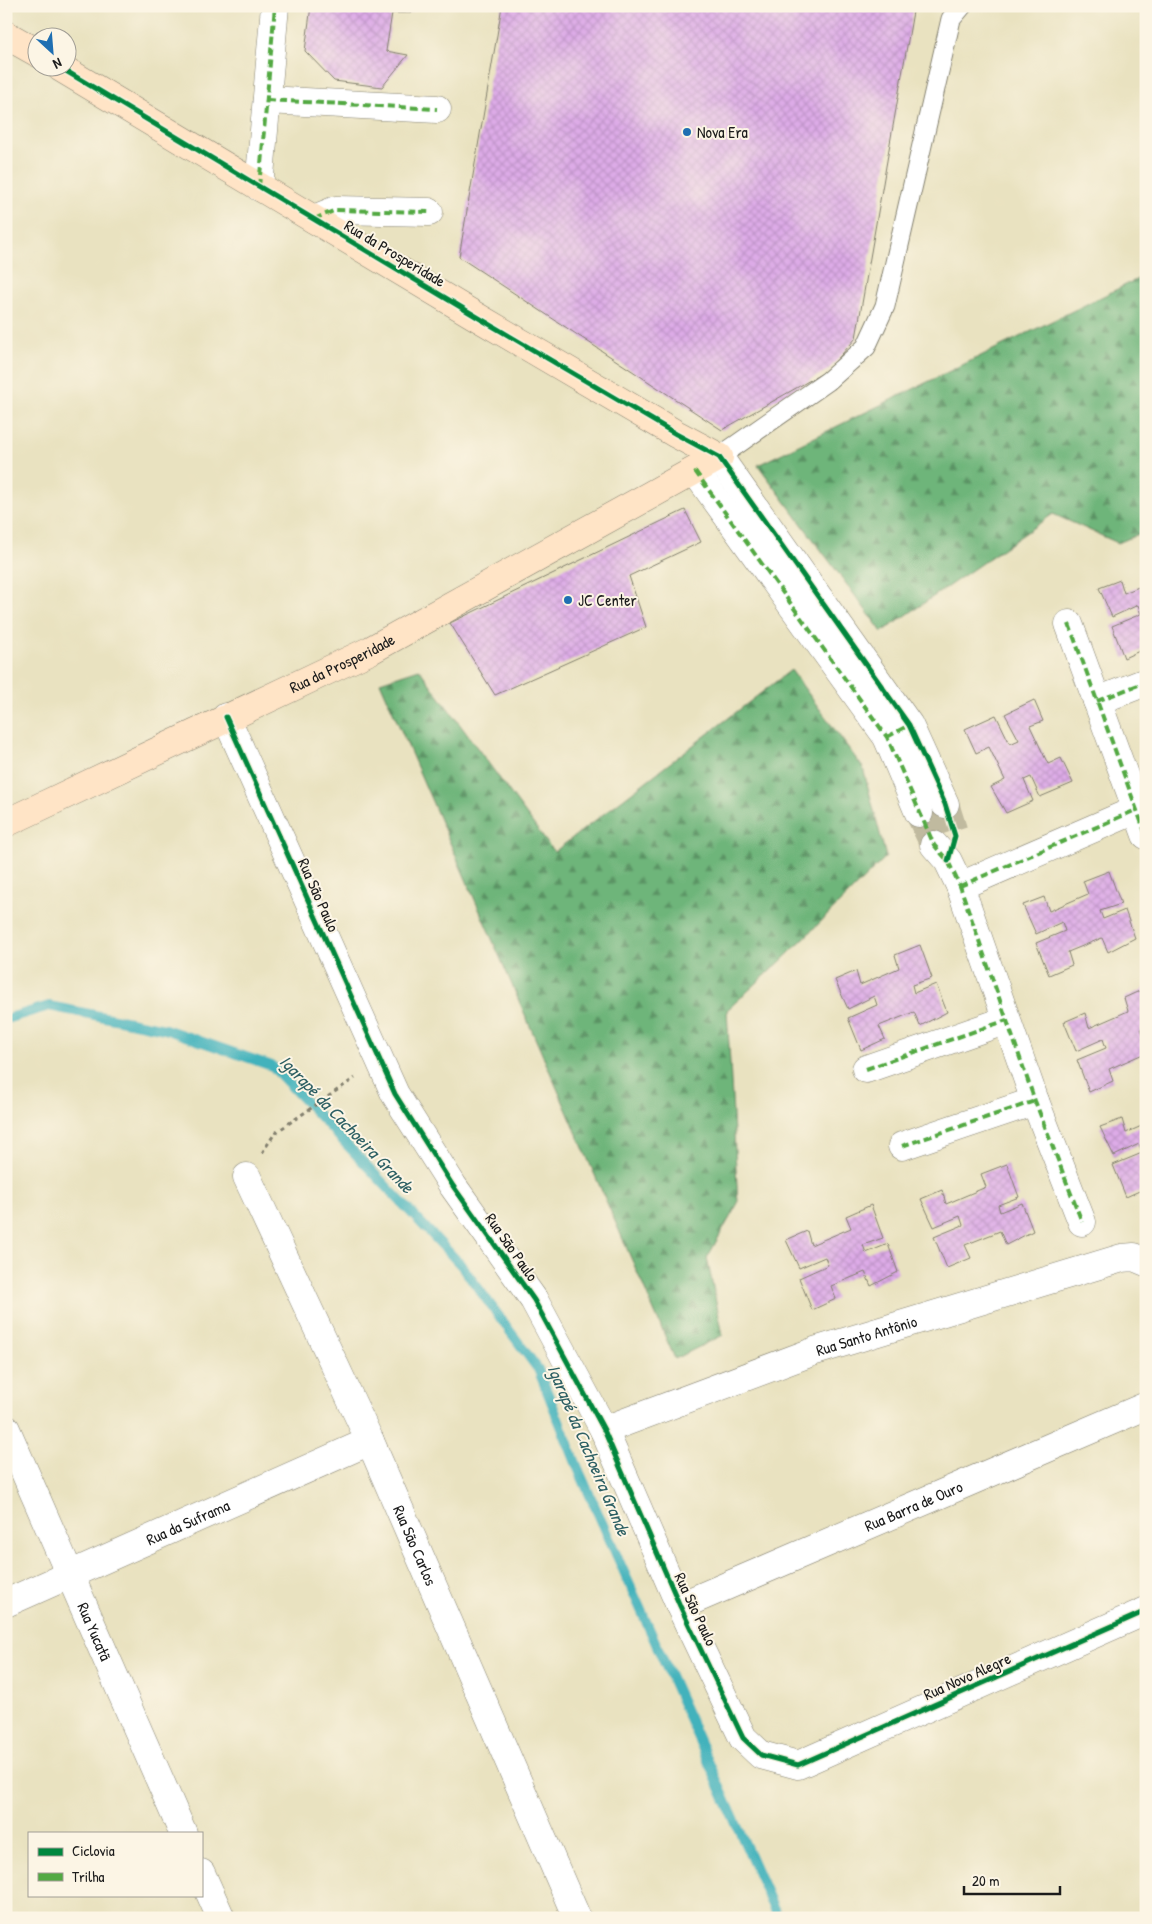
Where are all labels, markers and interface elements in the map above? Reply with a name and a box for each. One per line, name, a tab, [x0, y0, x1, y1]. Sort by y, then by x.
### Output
north arrow	[28, 28, 78, 78]
text: N	[50, 54, 65, 75]
place label: Nova Era	[697, 121, 748, 143]
marker: Nova Era	[681, 126, 693, 138]
street label: Rua da Prosperidade	[340, 214, 450, 292]
place label: JC Center	[578, 589, 637, 611]
marker: JC Center	[562, 594, 574, 606]
street label: Rua da Prosperidade	[286, 628, 399, 698]
street label: Rua São Paulo	[293, 855, 345, 936]
water label: Igarapé da Cachoeira Grande	[274, 1049, 420, 1199]
street label: Rua São Paulo	[480, 1209, 544, 1286]
street label: Rua Santo Antônio	[813, 1310, 920, 1361]
water label: Igarapé da Cachoeira Grande	[542, 1361, 637, 1540]
street label: Rua Barra de Ouro	[861, 1475, 966, 1537]
street label: Rua da Suframa	[143, 1494, 233, 1550]
street label: Rua São Carlos	[388, 1502, 442, 1589]
street label: Rua São Paulo	[669, 1569, 723, 1650]
street label: Rua Yucatã	[72, 1599, 117, 1664]
street label: Rua Novo Alegre	[920, 1647, 1015, 1705]
legend	[28, 1832, 202, 1896]
text: Ciclovia	[72, 1840, 115, 1861]
scale bar	[964, 1864, 1061, 1896]
text: Trilha	[72, 1866, 104, 1887]
text: 20 m	[972, 1870, 999, 1891]

